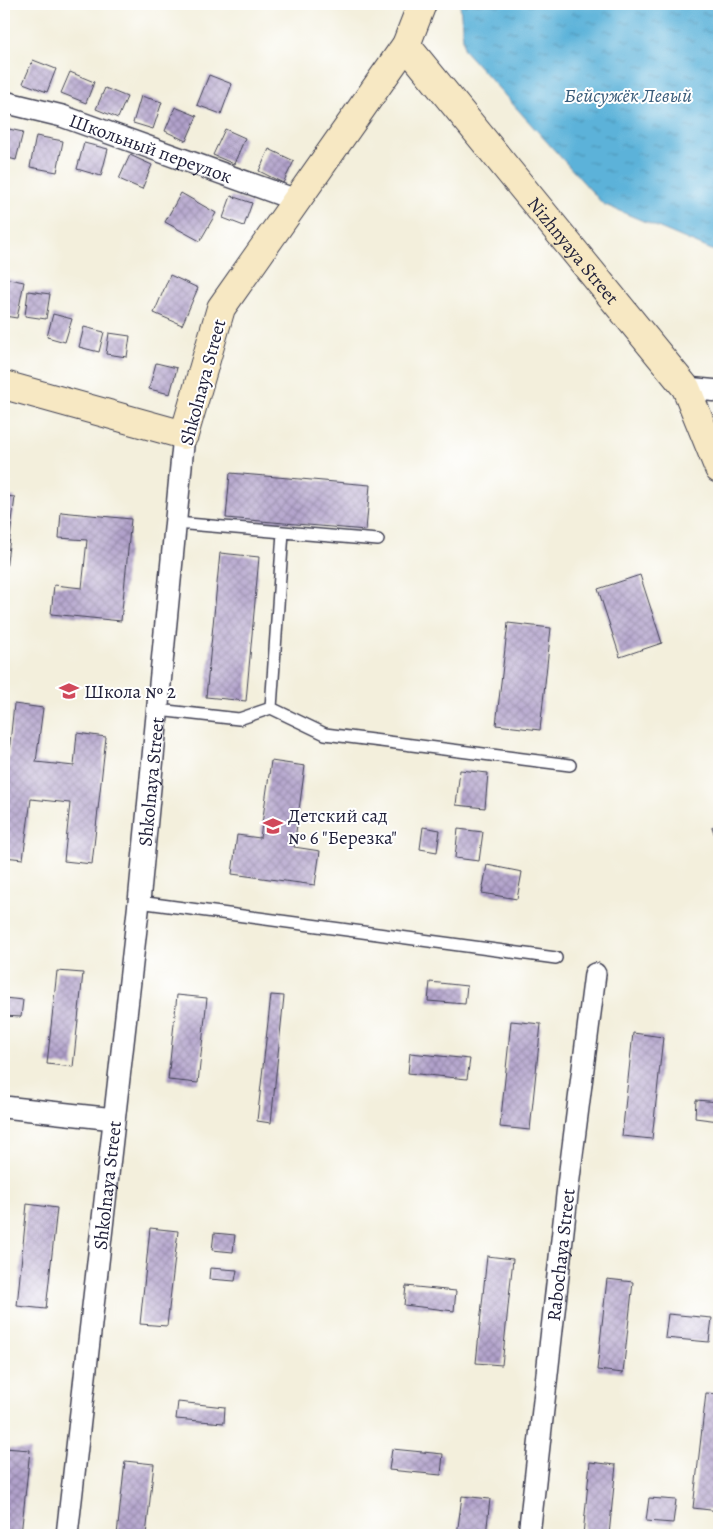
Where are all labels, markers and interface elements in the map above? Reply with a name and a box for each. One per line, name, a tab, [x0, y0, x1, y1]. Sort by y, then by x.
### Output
water label: Бейсужёк Левый	[564, 82, 692, 109]
street label: Школьный переулок	[65, 108, 236, 190]
street label: Nizhnyaya Street	[521, 192, 625, 310]
street label: Shkolnaya Street	[174, 316, 232, 448]
place label: Школа № 2	[84, 679, 176, 705]
school or university icon: Школа № 2	[58, 680, 80, 702]
street label: Shkolnaya Street	[132, 716, 171, 848]
place label: Детский сад № 6 "Березка"	[288, 803, 397, 851]
school or university icon: Детский сад № 6 "Березка"	[262, 815, 284, 837]
street label: Shkolnaya Street	[88, 1119, 128, 1251]
street label: Rabochaya Street	[541, 1187, 582, 1323]

